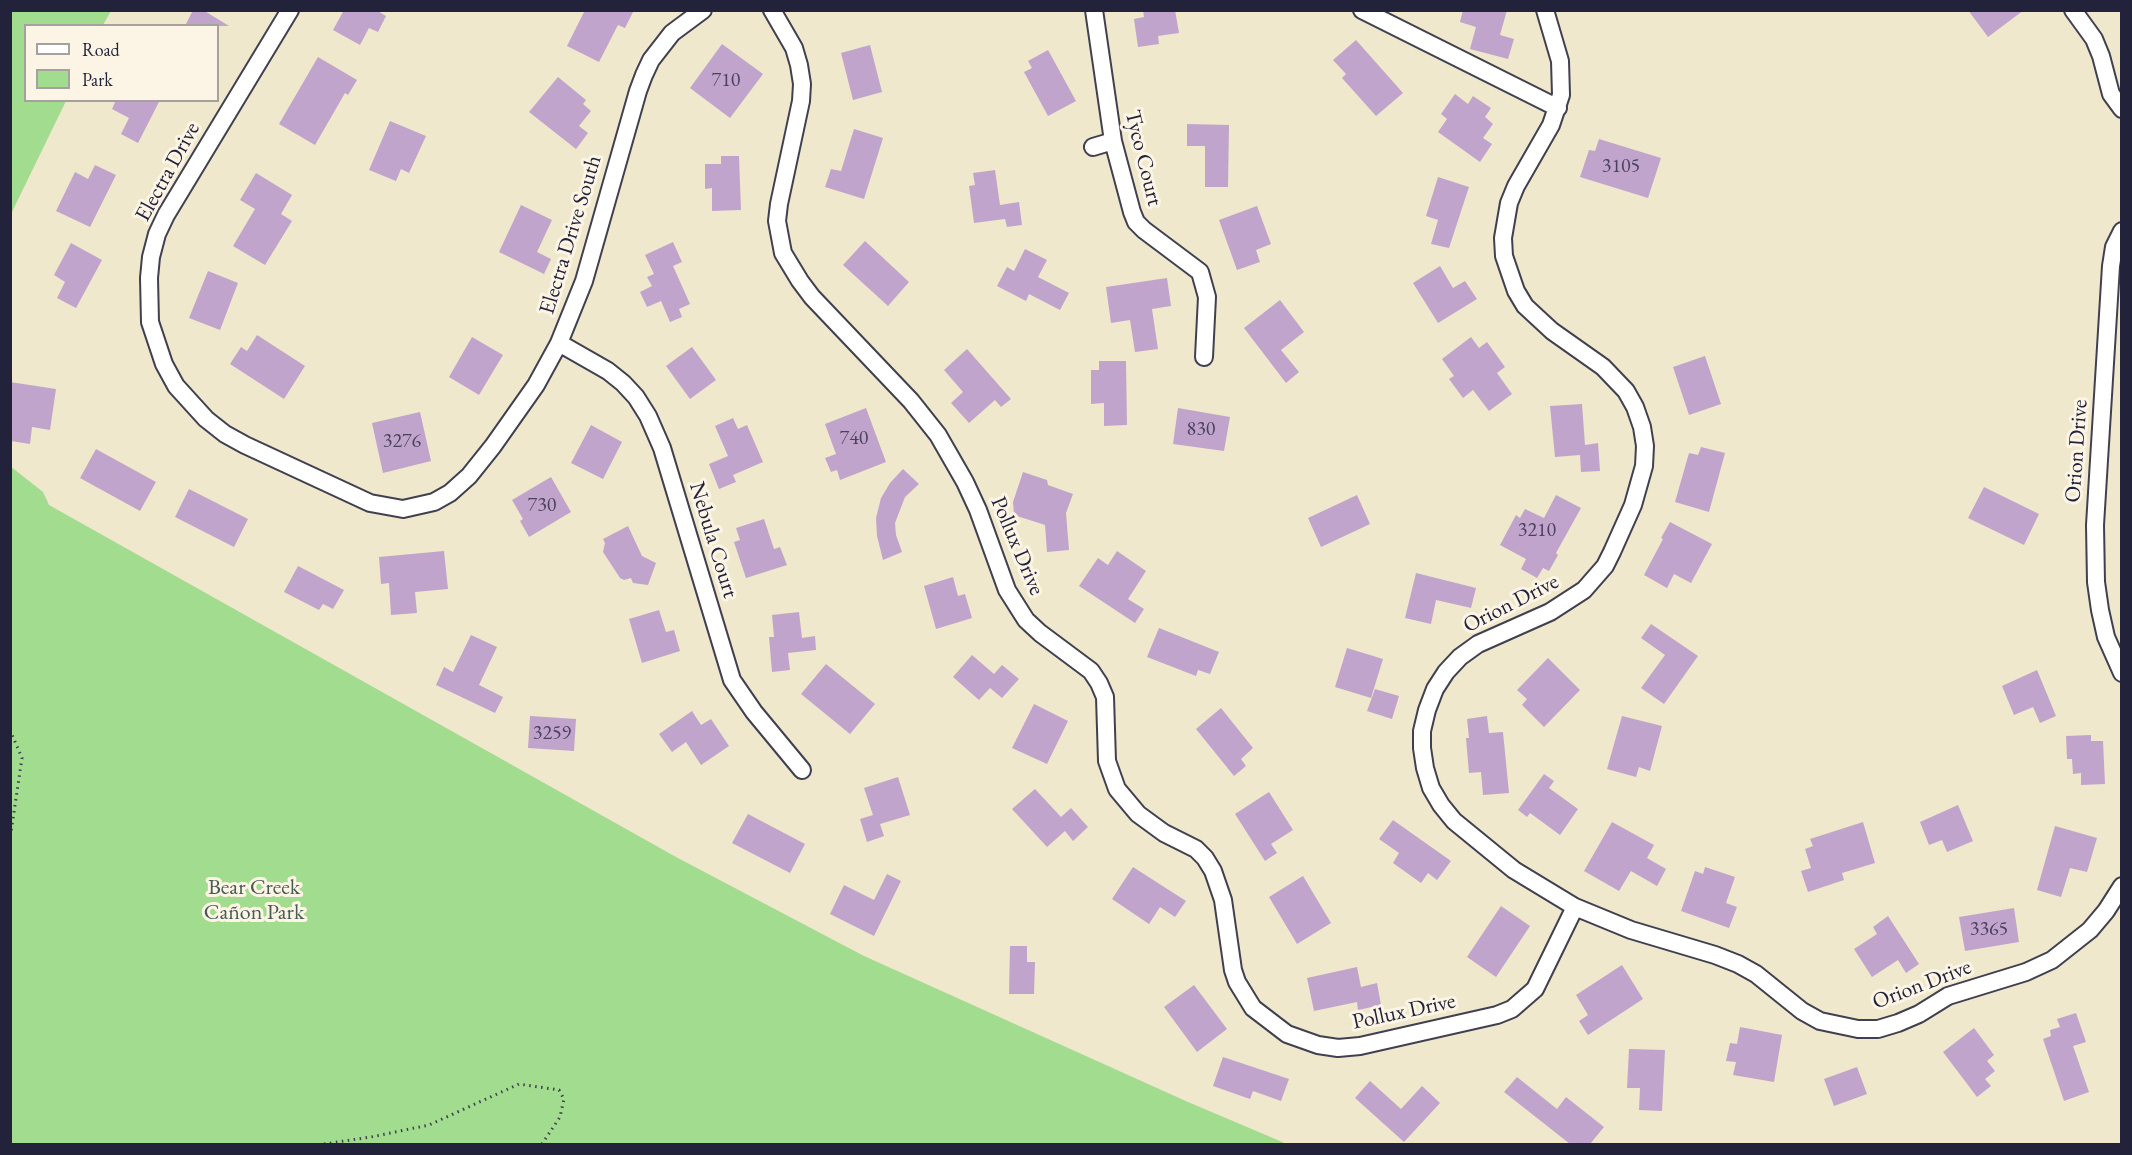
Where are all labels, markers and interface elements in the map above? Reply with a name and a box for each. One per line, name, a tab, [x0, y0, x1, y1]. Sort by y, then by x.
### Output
legend	[24, 24, 219, 102]
text: Road	[82, 38, 120, 61]
text: Park	[82, 68, 113, 91]
house number: 710	[712, 69, 740, 93]
street label: Tyco Court	[1118, 107, 1168, 209]
street label: Electra Drive	[130, 118, 206, 226]
street label: Electra Drive South	[534, 152, 608, 318]
house number: 3105	[1602, 155, 1640, 179]
street label: Orion Drive	[2060, 398, 2094, 504]
house number: 830	[1187, 418, 1215, 442]
house number: 740	[840, 427, 868, 451]
house number: 3276	[383, 430, 421, 454]
street label: Nebula Court	[683, 479, 743, 601]
street label: Pollux Drive	[984, 493, 1050, 599]
house number: 730	[528, 494, 556, 518]
house number: 3210	[1518, 519, 1556, 543]
street label: Orion Drive	[1459, 569, 1563, 639]
house number: 3259	[533, 722, 571, 746]
park label: Bear Creek Cañon Park	[204, 875, 304, 926]
house number: 3365	[1970, 918, 2008, 942]
street label: Orion Drive	[1869, 954, 1975, 1016]
street label: Pollux Drive	[1350, 988, 1458, 1036]

